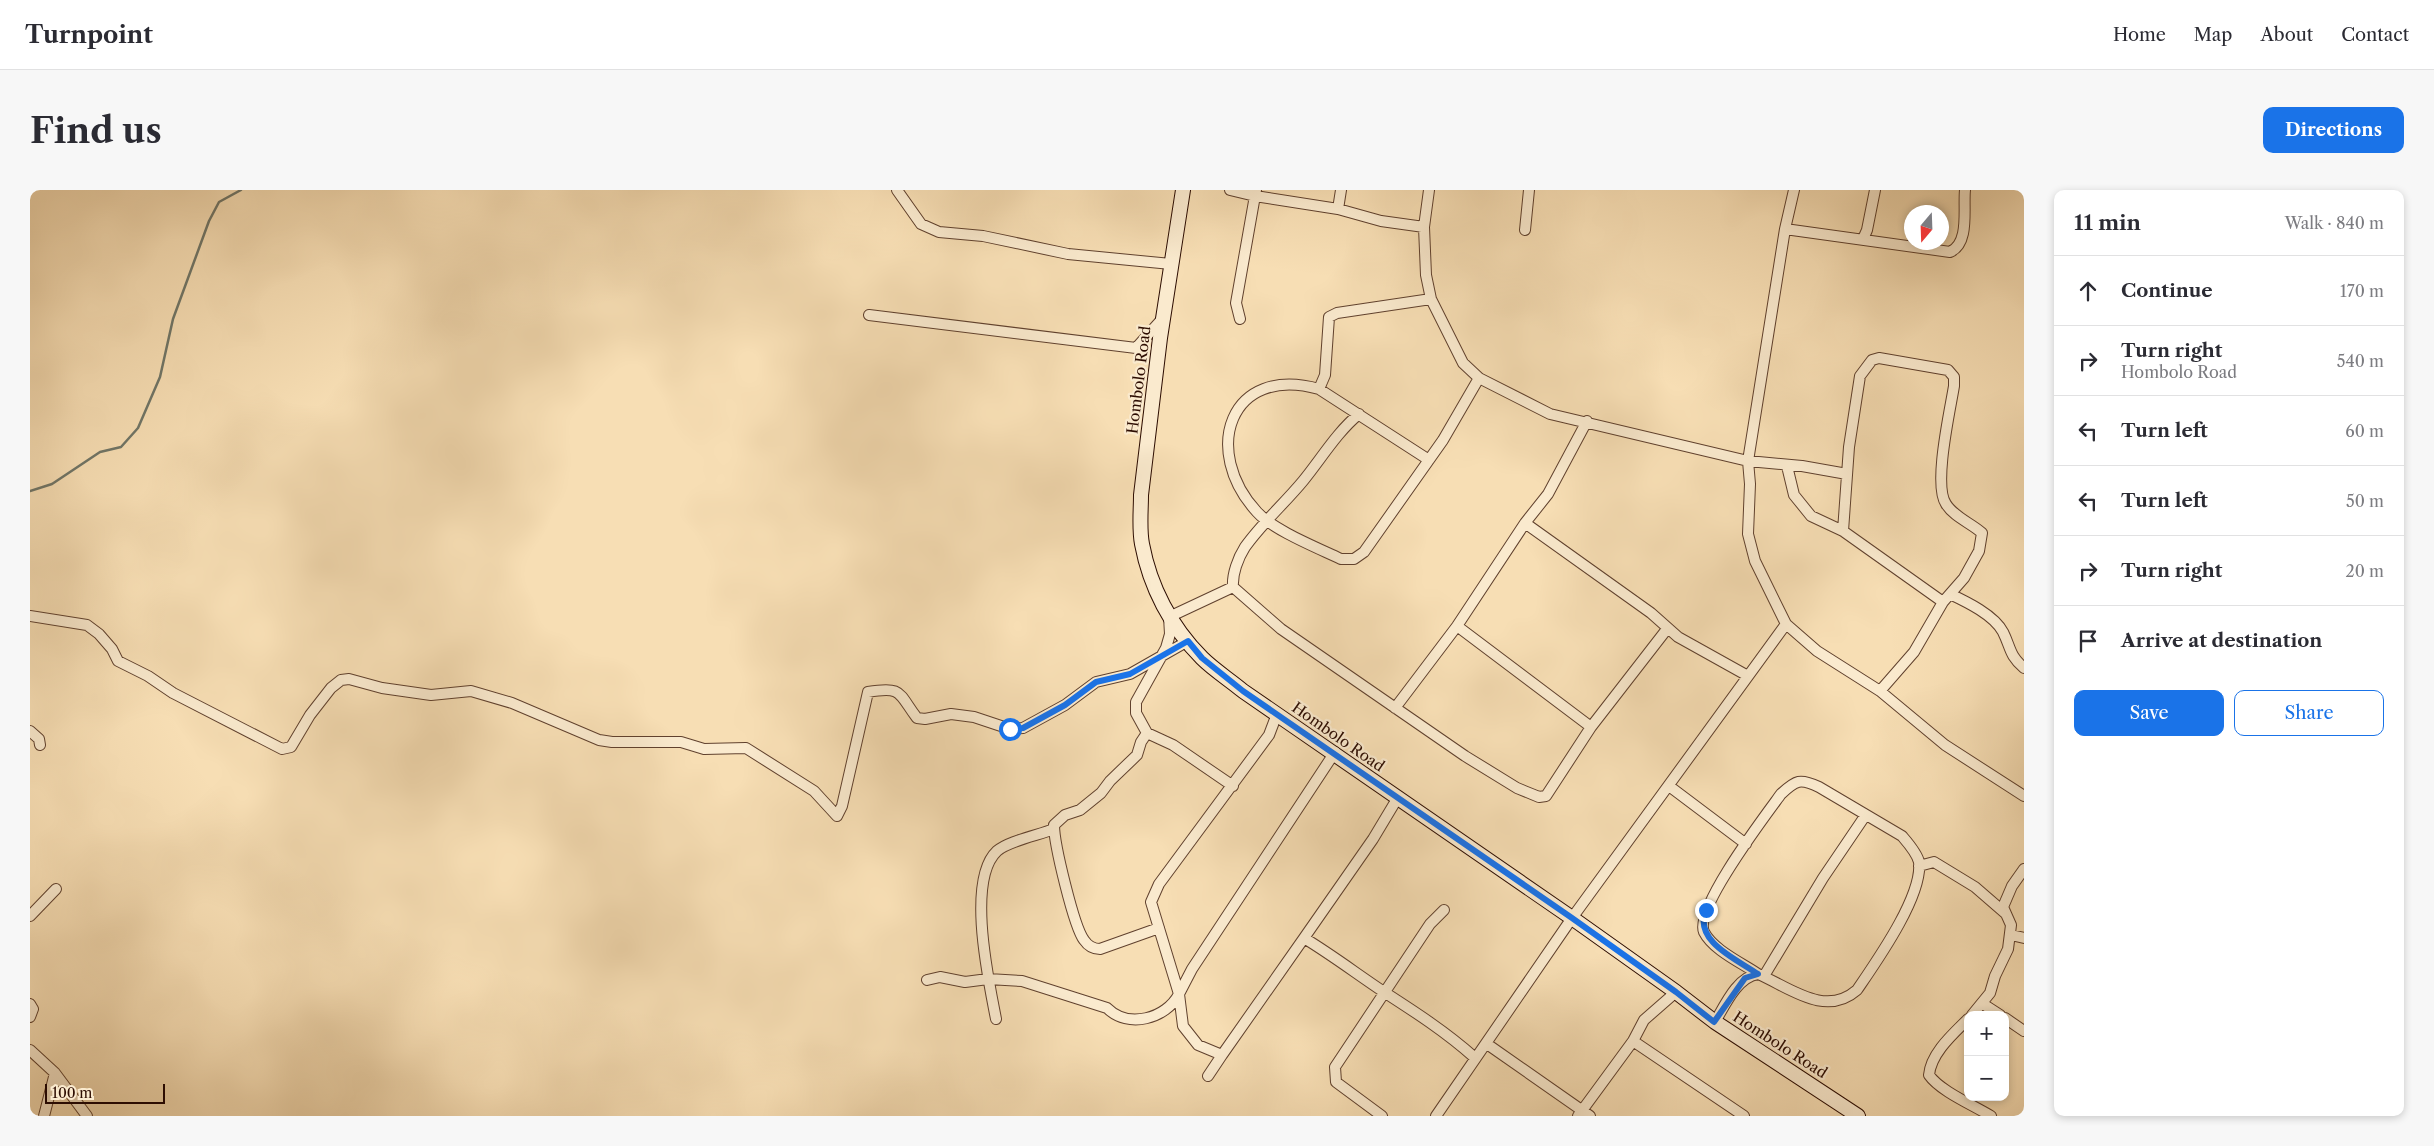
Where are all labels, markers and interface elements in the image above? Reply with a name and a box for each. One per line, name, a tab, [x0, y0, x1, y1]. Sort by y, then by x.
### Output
text: Turnpoint	[25, 20, 153, 49]
text: Home	[2113, 24, 2166, 46]
text: Map	[2194, 24, 2232, 46]
text: About	[2260, 24, 2313, 46]
text: Contact	[2341, 24, 2409, 46]
button: Directions	[2263, 107, 2404, 153]
text: Find us	[30, 109, 162, 152]
north arrow	[1904, 205, 1949, 250]
text: 11 min	[2074, 210, 2141, 235]
text: Walk · 840 m	[2285, 213, 2384, 233]
icon: ahead	[2074, 277, 2102, 305]
text: Continue	[2121, 279, 2213, 302]
text: 170 m	[2340, 281, 2384, 301]
street label: Hombolo Road	[1122, 325, 1155, 435]
text: Turn right	[2121, 339, 2222, 362]
icon: right	[2074, 347, 2102, 375]
text: 540 m	[2337, 351, 2384, 371]
text: Hombolo Road	[2121, 362, 2237, 382]
icon: left	[2074, 417, 2102, 445]
text: Turn left	[2121, 419, 2208, 442]
text: 60 m	[2345, 421, 2384, 441]
icon: left	[2074, 487, 2102, 515]
text: Turn left	[2121, 489, 2208, 512]
text: 50 m	[2346, 491, 2384, 511]
icon: right	[2074, 557, 2102, 585]
text: Turn right	[2121, 559, 2222, 582]
text: 20 m	[2345, 561, 2384, 581]
icon: arrive	[2074, 627, 2102, 655]
text: Arrive at destination	[2121, 629, 2322, 652]
button: Save	[2074, 690, 2224, 736]
button: Share	[2234, 690, 2384, 736]
street label: Hombolo Road	[1288, 698, 1388, 776]
route start	[999, 718, 1022, 741]
route end	[1695, 899, 1718, 922]
street label: Hombolo Road	[1730, 1007, 1831, 1082]
map controls	[1964, 1011, 2009, 1101]
button: +	[1964, 1011, 2009, 1056]
button: −	[1964, 1056, 2009, 1101]
scale bar	[45, 1081, 165, 1104]
text: 100 m	[52, 1084, 92, 1102]

